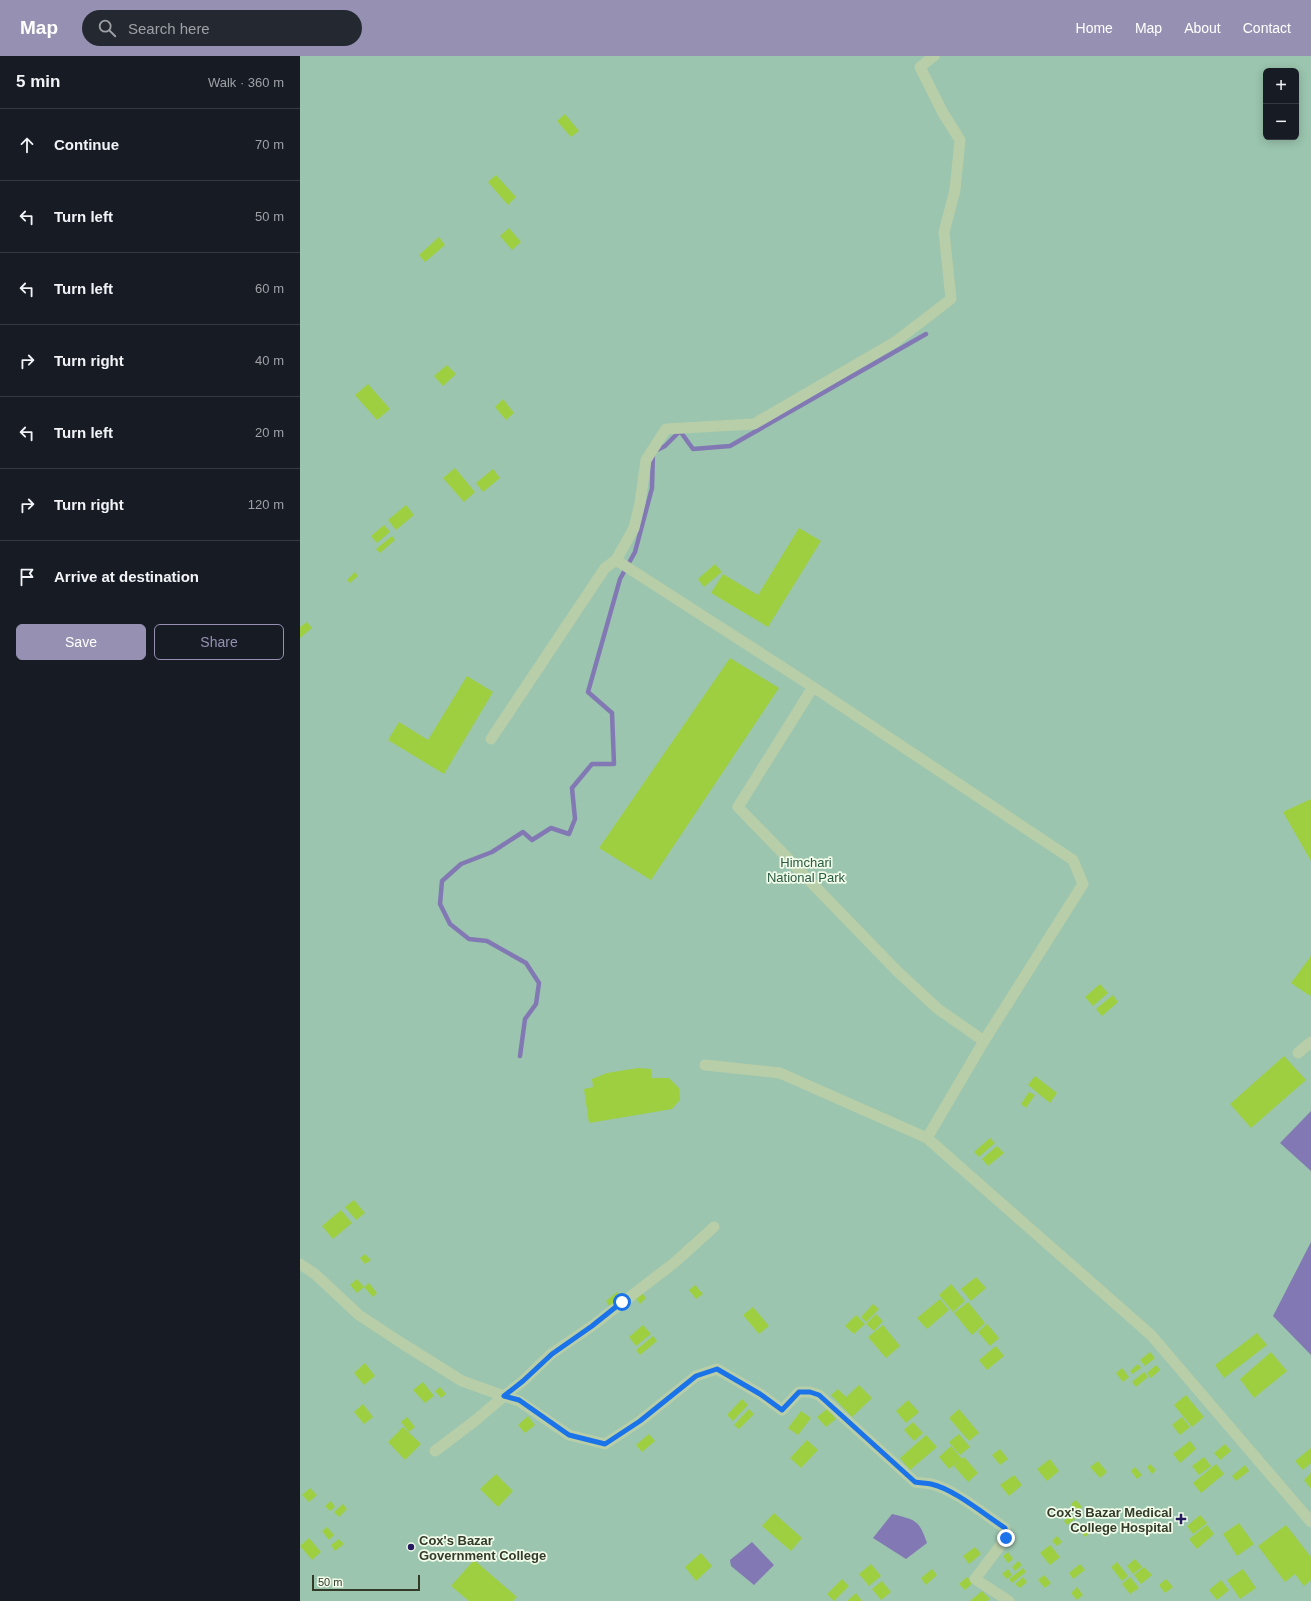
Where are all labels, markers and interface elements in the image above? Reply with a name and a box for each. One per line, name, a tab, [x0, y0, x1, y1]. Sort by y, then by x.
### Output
search box	[82, 10, 362, 46]
text: Map	[20, 17, 58, 38]
icon: search	[96, 17, 118, 39]
text: Search here	[128, 20, 210, 37]
text: Home	[1076, 20, 1113, 36]
text: Map	[1135, 20, 1162, 36]
text: About	[1184, 20, 1221, 36]
text: Contact	[1243, 20, 1291, 36]
map controls	[1263, 68, 1299, 140]
button: +	[1263, 68, 1299, 104]
text: 5 min	[16, 72, 60, 91]
text: Walk · 360 m	[208, 75, 284, 90]
button: −	[1263, 104, 1299, 140]
icon: ahead	[16, 134, 38, 156]
text: Continue	[54, 136, 119, 153]
text: 70 m	[255, 137, 284, 152]
icon: left	[16, 206, 38, 228]
text: Turn left	[54, 208, 113, 225]
text: 50 m	[255, 209, 284, 224]
icon: left	[16, 278, 38, 300]
text: Turn left	[54, 280, 113, 297]
text: 60 m	[255, 281, 284, 296]
icon: right	[16, 350, 38, 372]
text: Turn right	[54, 352, 124, 369]
text: 40 m	[255, 353, 284, 368]
icon: left	[16, 422, 38, 444]
text: Turn left	[54, 424, 113, 441]
text: 20 m	[255, 425, 284, 440]
icon: right	[16, 494, 38, 516]
text: Turn right	[54, 496, 124, 513]
text: 120 m	[248, 497, 284, 512]
icon: arrive	[16, 566, 38, 588]
text: Arrive at destination	[54, 568, 199, 585]
button: Save	[16, 624, 146, 660]
button: Share	[154, 624, 284, 660]
park label: Himchari National Park	[767, 855, 846, 885]
route start	[613, 1293, 631, 1311]
place label: Cox's Bazar Medical College Hospital	[1047, 1505, 1172, 1535]
marker: Cox's Bazar Medical College Hospital	[1175, 1513, 1187, 1525]
route end	[997, 1529, 1015, 1547]
place label: Cox's Bazar Government College	[419, 1533, 546, 1563]
marker: Cox's Bazar Government College	[406, 1542, 416, 1552]
scale bar	[312, 1573, 420, 1592]
text: 50 m	[318, 1576, 342, 1588]

